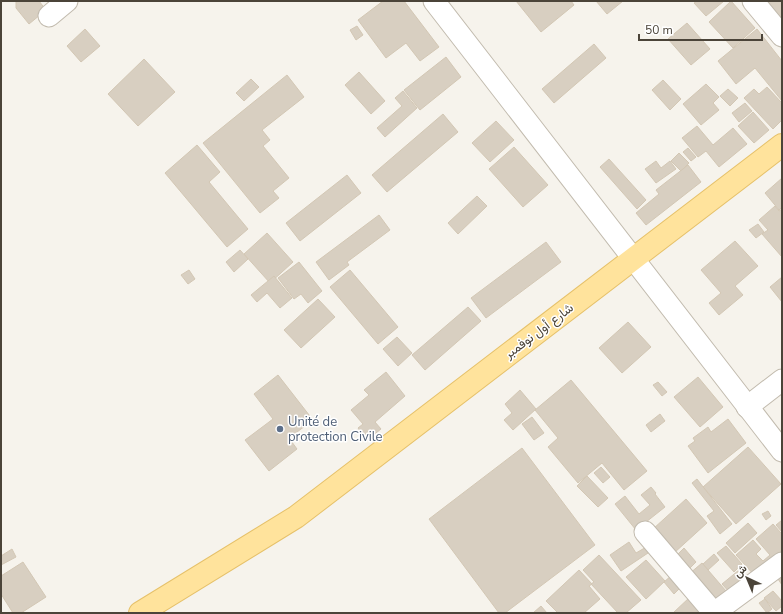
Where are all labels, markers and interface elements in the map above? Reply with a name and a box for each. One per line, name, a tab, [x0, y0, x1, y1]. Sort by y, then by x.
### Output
scale bar	[639, 16, 762, 42]
text: 50 m	[645, 22, 673, 38]
street label: شارع أول نوفمبر	[500, 299, 577, 364]
place label: Unité de protection Civile	[288, 413, 383, 446]
marker: Unité de protection Civile	[275, 424, 285, 434]
north arrow	[727, 558, 767, 598]
text: ش	[730, 561, 750, 581]

